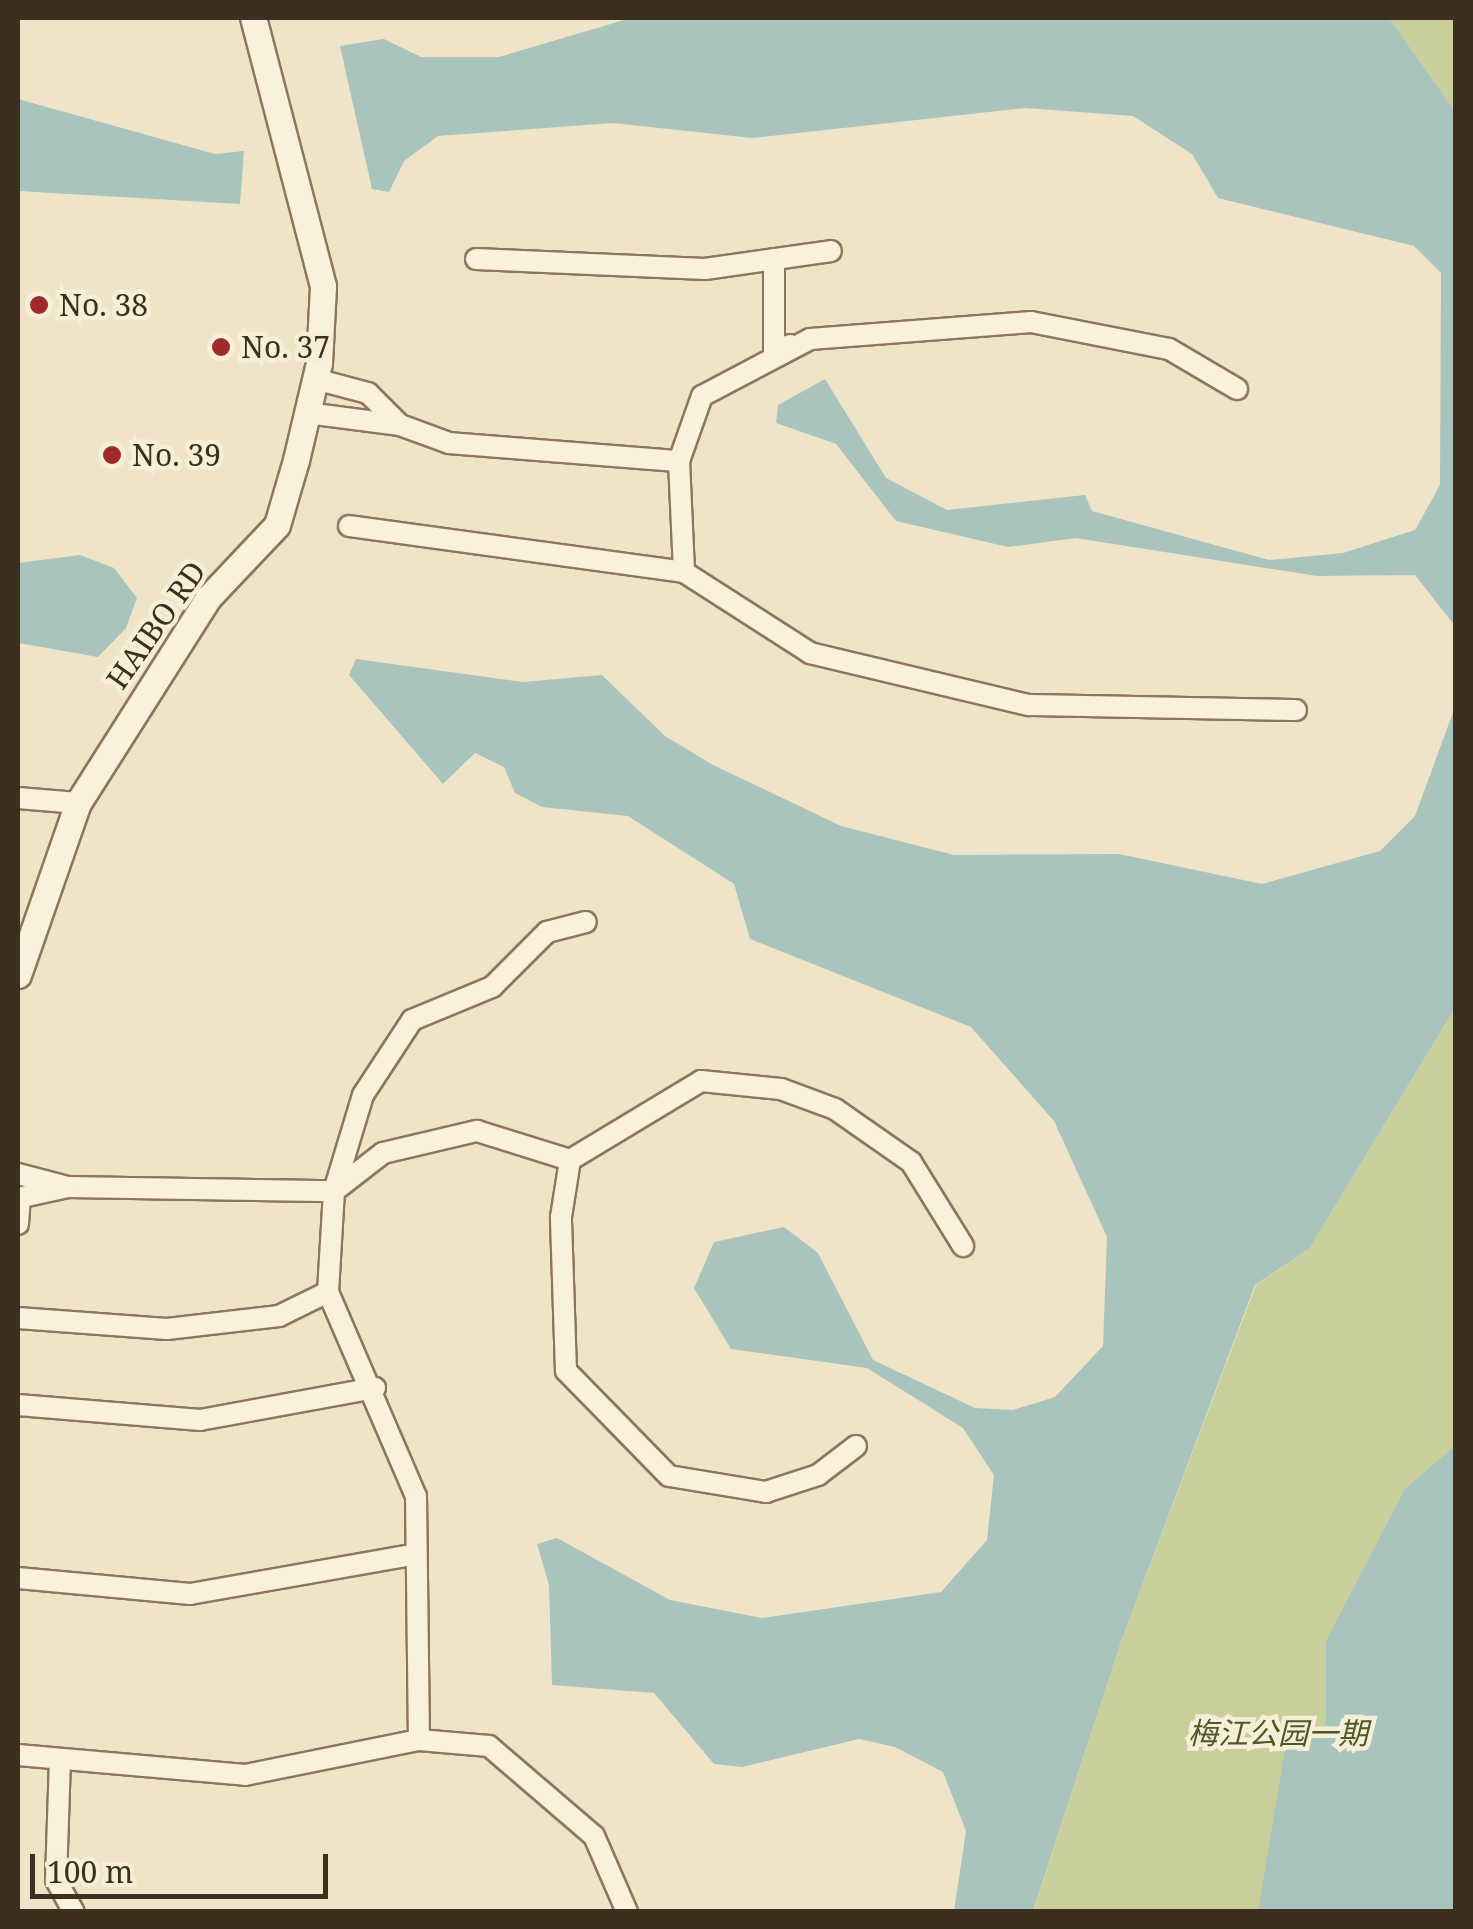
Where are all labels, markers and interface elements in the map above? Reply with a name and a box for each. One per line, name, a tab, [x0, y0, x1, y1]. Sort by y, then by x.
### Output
place label: No. 38	[59, 287, 148, 323]
marker: No. 38	[28, 294, 50, 316]
place label: No. 37	[241, 329, 330, 365]
marker: No. 37	[210, 336, 232, 358]
place label: No. 39	[132, 437, 221, 473]
marker: No. 39	[101, 444, 123, 466]
street label: HAIBO RD	[99, 554, 213, 696]
park label: 梅江公园一期	[1188, 1715, 1368, 1751]
scale bar	[35, 1834, 332, 1896]
text: 100 m	[47, 1851, 133, 1892]

